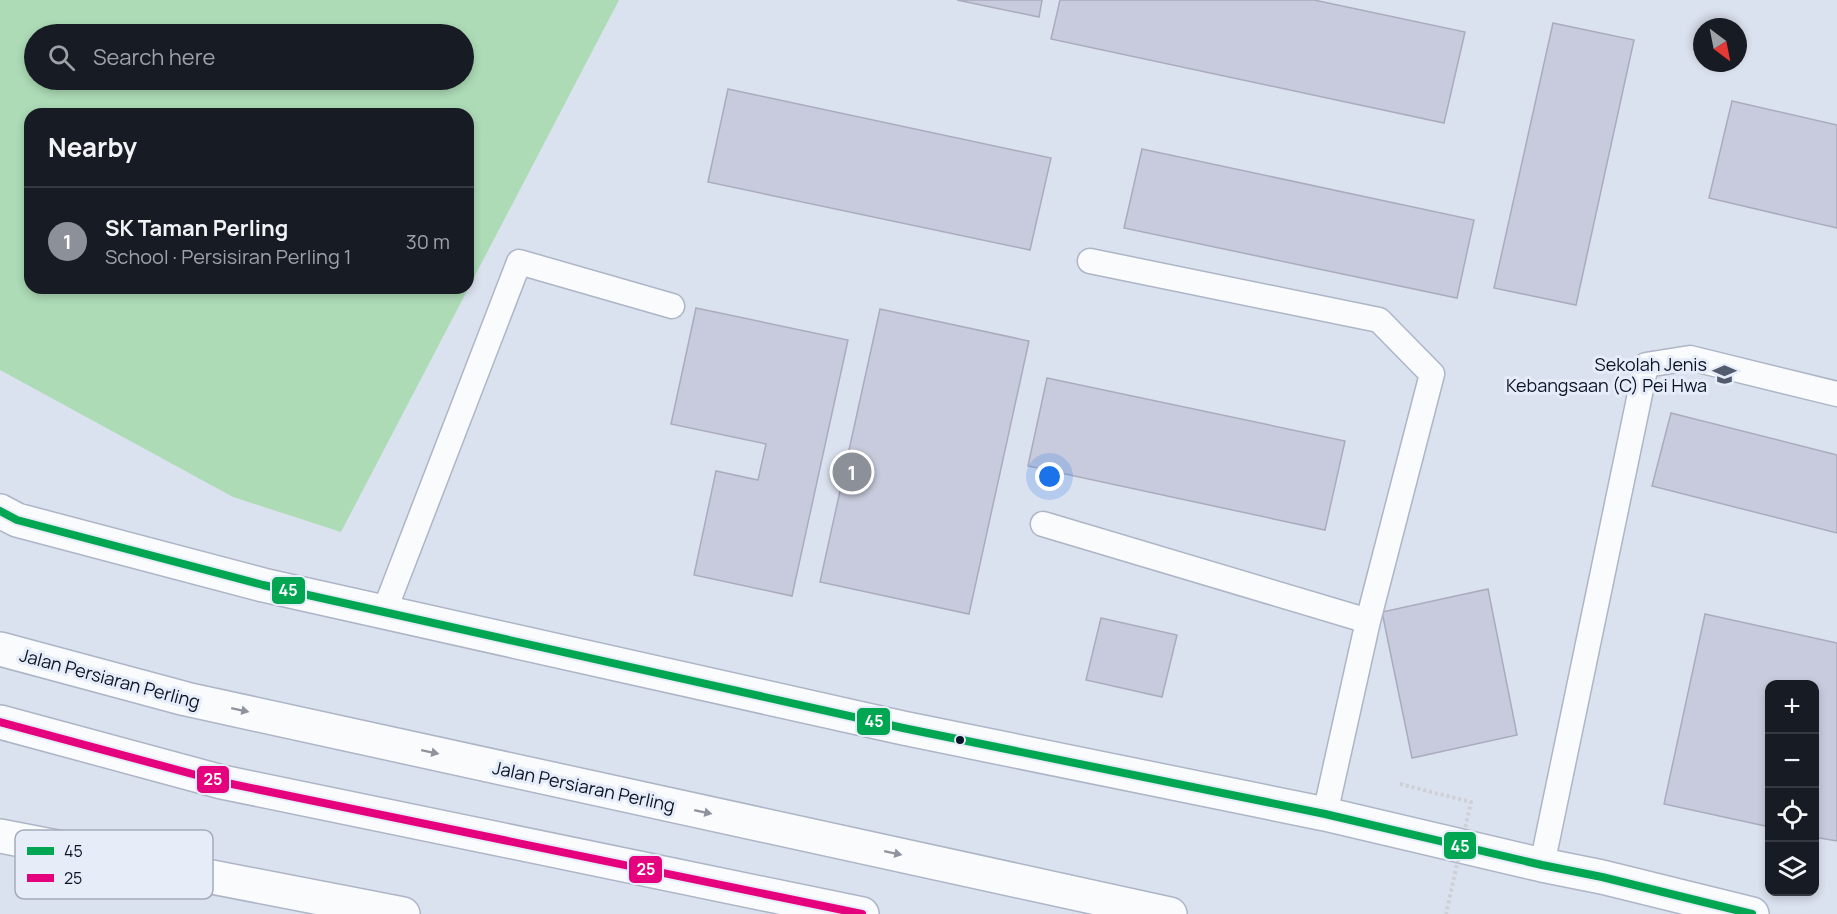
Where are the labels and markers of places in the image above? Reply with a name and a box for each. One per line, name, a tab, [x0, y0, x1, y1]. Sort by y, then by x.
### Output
place label: Sekolah Jenis Kebangsaan (C) Pei Hwa	[1506, 352, 1707, 397]
school or university icon: Sekolah Jenis Kebangsaan (C) Pei Hwa	[1712, 361, 1738, 387]
pin: 1	[832, 450, 872, 494]
unlabelled marker	[954, 734, 966, 746]

